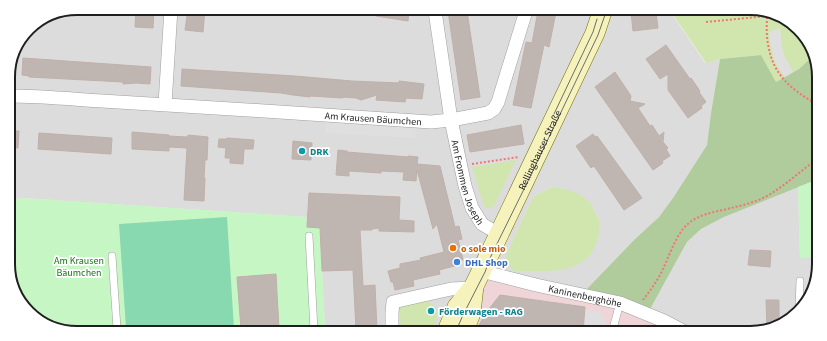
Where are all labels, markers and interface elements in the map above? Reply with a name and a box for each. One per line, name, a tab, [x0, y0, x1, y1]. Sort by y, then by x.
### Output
street label: Rellinghauser Straße	[515, 108, 565, 192]
street label: Am Krausen Bäumchen	[324, 109, 422, 129]
street label: Am Frommen Joseph	[447, 139, 487, 228]
place label: DRK	[310, 145, 329, 159]
marker: DRK	[297, 146, 307, 156]
place label: o sole mio	[461, 242, 506, 256]
marker: o sole mio	[448, 243, 458, 253]
park label: Am Krausen Bäumchen	[54, 254, 104, 280]
place label: DHL Shop	[465, 256, 508, 270]
marker: DHL Shop	[452, 257, 462, 267]
street label: Kaninenberghöhe	[547, 282, 623, 311]
place label: Förderwagen - RAG	[439, 305, 523, 319]
marker: Förderwagen - RAG	[426, 306, 436, 316]

